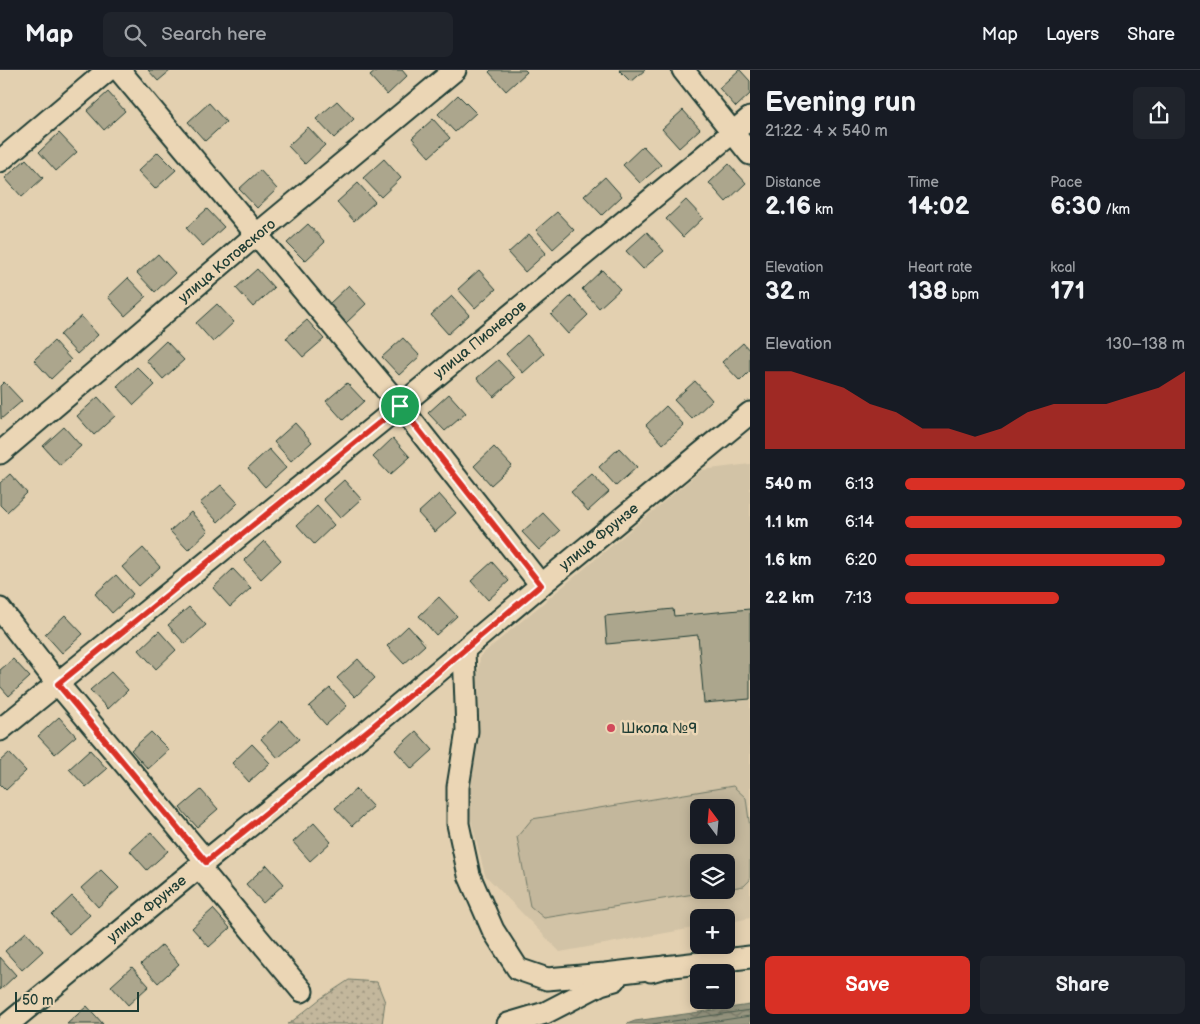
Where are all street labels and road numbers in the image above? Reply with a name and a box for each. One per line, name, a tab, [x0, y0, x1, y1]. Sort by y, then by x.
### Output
street label: улица Котовского	[174, 215, 280, 307]
street label: улица Пионеров	[430, 297, 530, 383]
street label: улица Фрунзе	[555, 499, 643, 575]
street label: улица Фрунзе	[103, 871, 191, 947]

